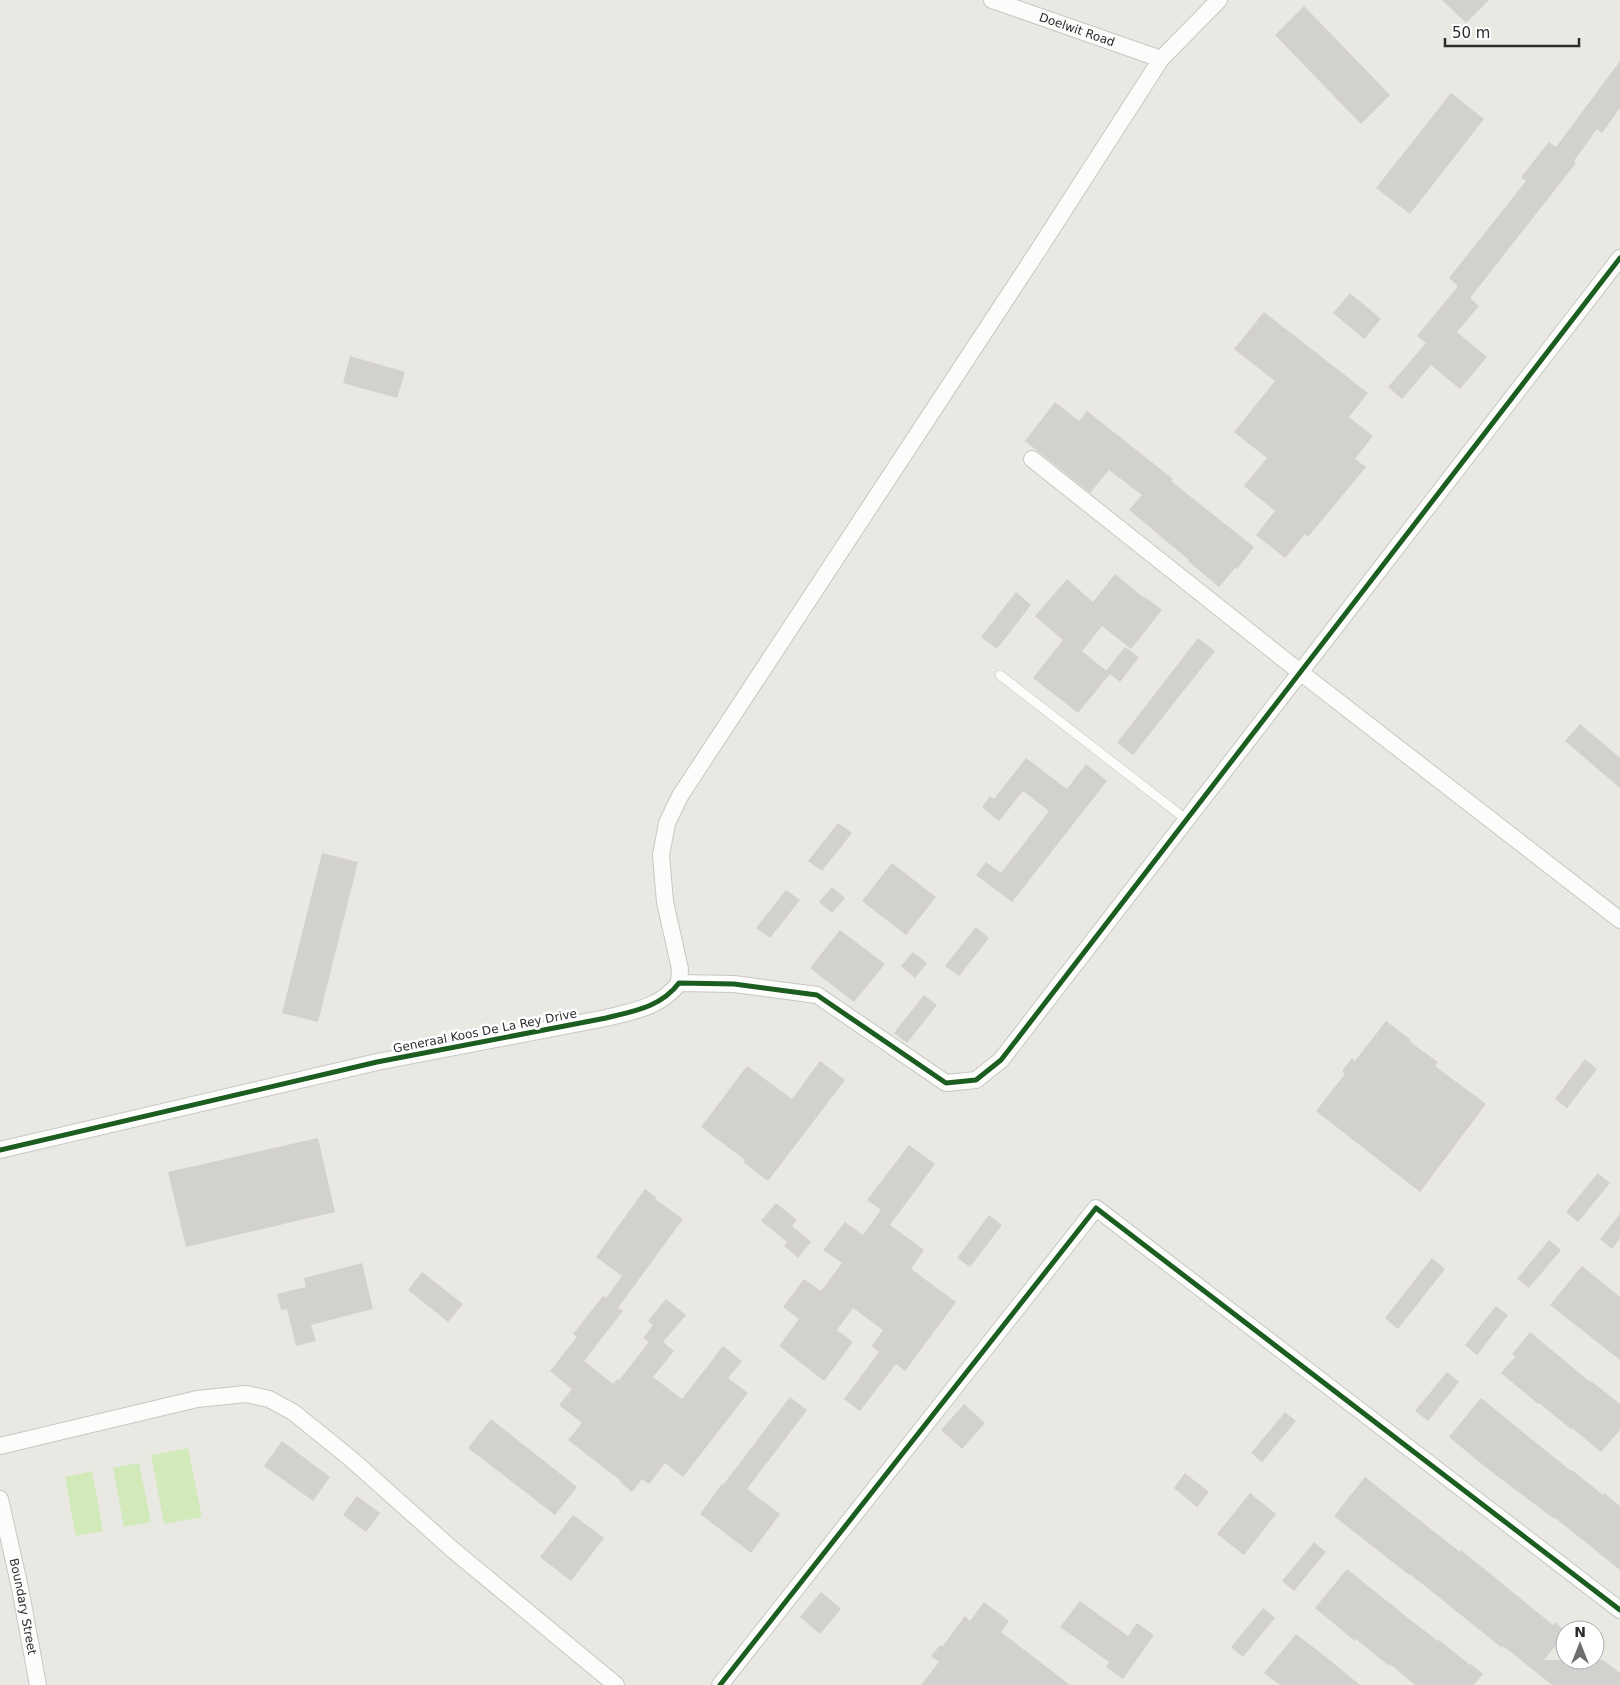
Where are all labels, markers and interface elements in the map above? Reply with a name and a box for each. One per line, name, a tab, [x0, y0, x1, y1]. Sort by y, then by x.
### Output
street label: Doelwit Road	[1037, 10, 1117, 49]
scale bar	[1445, 15, 1579, 47]
text: 50 m	[1452, 24, 1490, 42]
street label: Generaal Koos De La Rey Drive	[392, 1006, 578, 1056]
street label: Boundary Street	[7, 1557, 39, 1656]
north arrow	[1555, 1620, 1605, 1670]
text: N	[1574, 1624, 1586, 1640]

